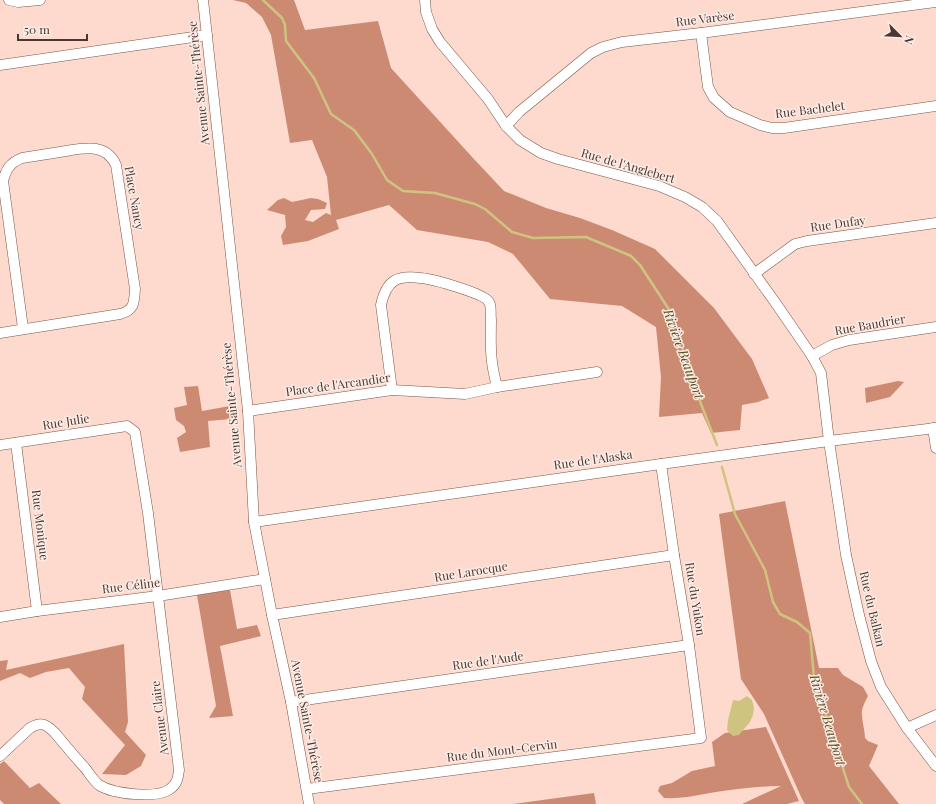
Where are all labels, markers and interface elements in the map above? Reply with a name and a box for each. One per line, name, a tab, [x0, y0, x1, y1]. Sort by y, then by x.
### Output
street label: Rue Varèse	[675, 6, 735, 30]
scale bar	[18, 16, 87, 42]
north arrow	[880, 16, 920, 56]
street label: Avenue Sainte-Thérèse	[184, 20, 213, 147]
text: 50 m	[24, 21, 50, 37]
text: N	[901, 34, 918, 47]
street label: Rue Bachelet	[774, 97, 846, 121]
street label: Rue de l'Anglebert	[579, 144, 678, 186]
street label: Place Nancy	[122, 165, 148, 231]
street label: Rue Dufay	[809, 211, 866, 235]
water label: Rivière Beauport	[660, 306, 709, 402]
street label: Rue Baudrier	[833, 310, 907, 338]
street label: Avenue Sainte-Thérèse	[218, 342, 245, 469]
street label: Place de l'Arcandier	[285, 369, 392, 399]
street label: Rue Julie	[41, 409, 91, 433]
street label: Rue de l'Alaska	[552, 446, 633, 472]
street label: Rue Monique	[29, 489, 53, 561]
street label: Rue Larocque	[433, 557, 509, 585]
street label: Rue du Yukon	[682, 561, 710, 637]
street label: Rue du Balkan	[856, 569, 889, 648]
street label: Rue Céline	[101, 574, 161, 597]
street label: Rue de l'Aude	[451, 647, 525, 673]
street label: Avenue Sainte-Thérèse	[288, 657, 328, 784]
water label: Rivière Beauport	[806, 671, 851, 768]
street label: Avenue Claire	[146, 680, 172, 757]
street label: Rue du Mont-Cervin	[446, 735, 558, 765]

